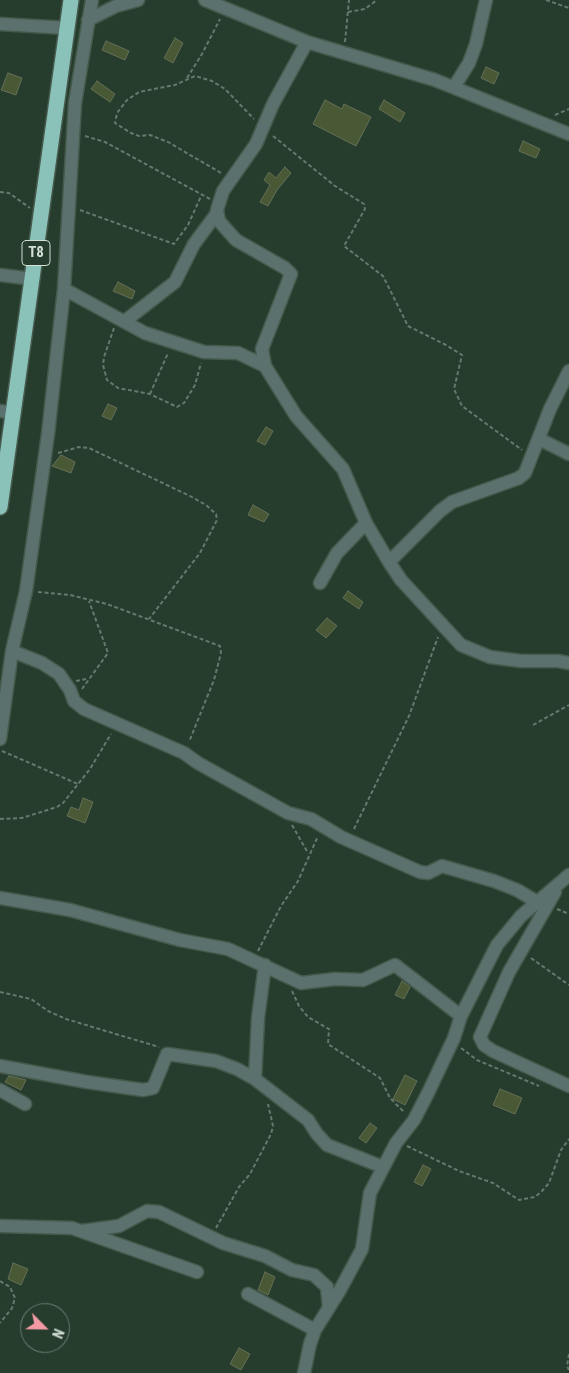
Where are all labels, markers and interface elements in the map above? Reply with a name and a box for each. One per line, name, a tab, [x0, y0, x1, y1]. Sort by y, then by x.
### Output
road number: T8	[22, 240, 50, 266]
north arrow	[20, 1303, 70, 1353]
text: N	[49, 1326, 67, 1341]

